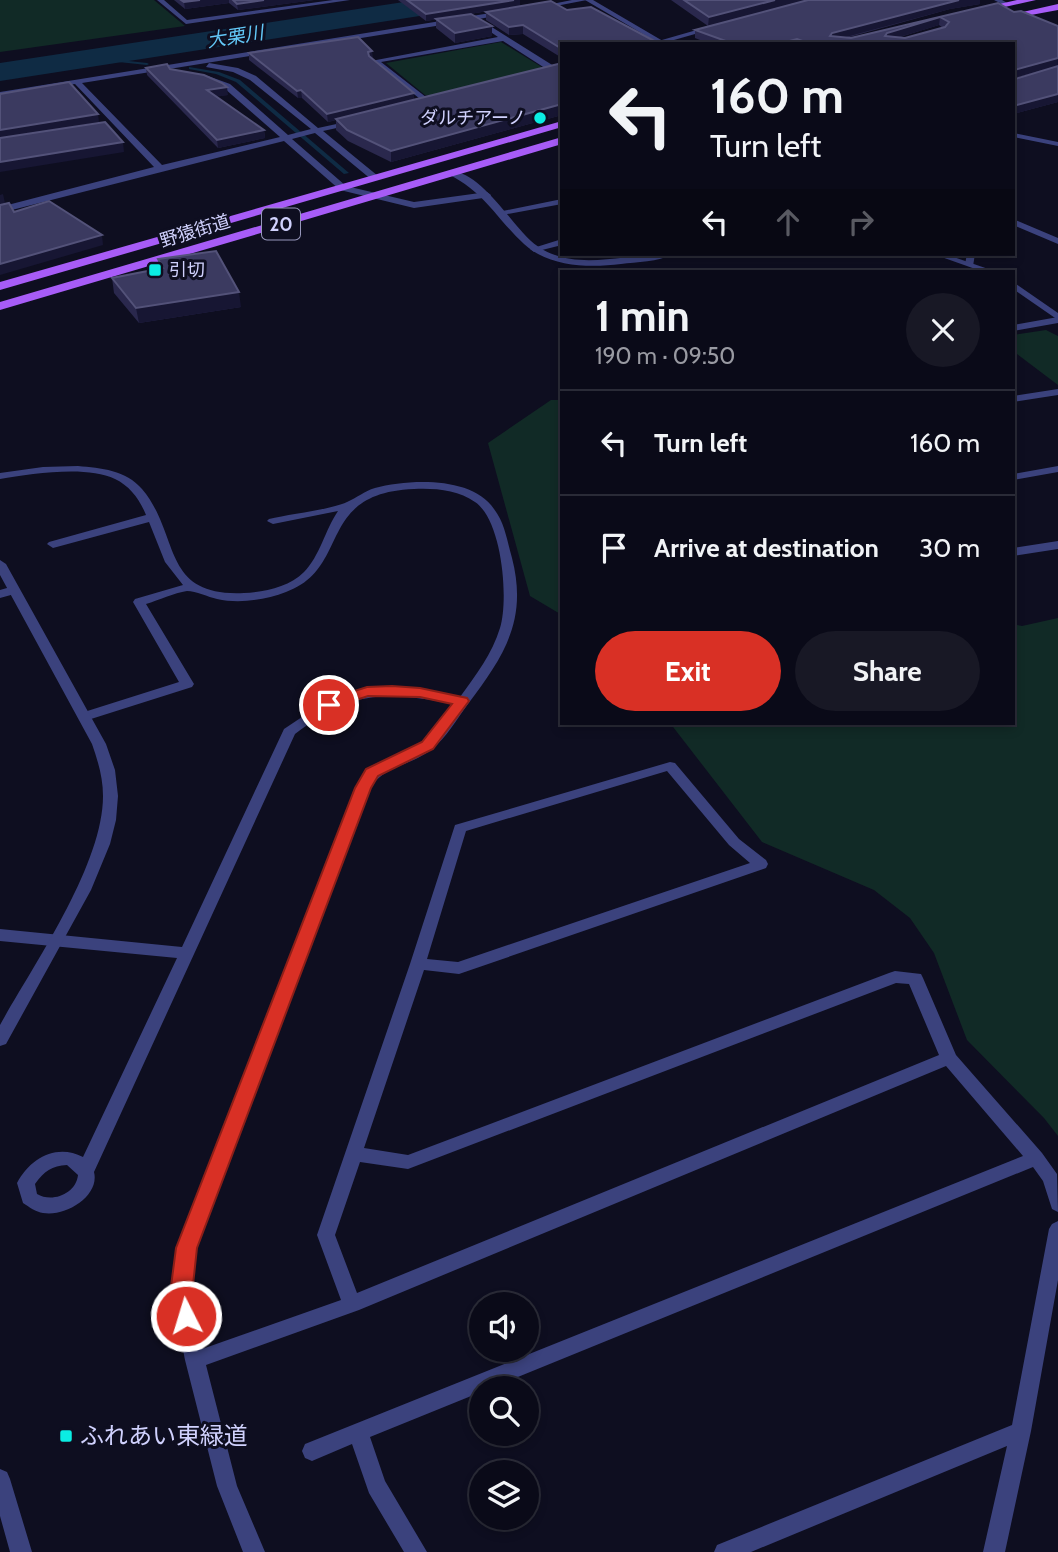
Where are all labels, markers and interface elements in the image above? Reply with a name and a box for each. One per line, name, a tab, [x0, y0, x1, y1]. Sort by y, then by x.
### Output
water label: 大栗川	[205, 20, 267, 52]
text: 160 m	[710, 66, 844, 125]
icon: left	[595, 70, 686, 161]
place label: ダルチアーノ	[420, 107, 526, 129]
marker: ダルチアーノ	[532, 110, 548, 126]
text: Turn left	[710, 126, 821, 165]
icon: left	[696, 203, 734, 241]
icon: ahead	[769, 203, 807, 241]
icon: right	[842, 203, 880, 241]
road number: 20	[262, 208, 300, 240]
street label: 野猿街道	[157, 210, 233, 252]
place label: 引切	[169, 259, 205, 281]
marker: 引切	[147, 262, 163, 278]
text: 1 min	[595, 290, 690, 342]
button: close	[906, 293, 980, 367]
text: 190 m · 09:50	[595, 342, 735, 370]
icon: left	[595, 424, 633, 462]
text: Turn left	[654, 427, 747, 459]
text: 160 m	[910, 427, 980, 459]
icon: arrive	[595, 529, 633, 567]
text: Arrive at destination	[654, 532, 879, 564]
text: 30 m	[919, 532, 980, 564]
button: Exit	[595, 631, 781, 711]
button: Share	[795, 631, 980, 711]
pin	[299, 675, 359, 735]
icon: arrive	[310, 686, 348, 724]
position arrow	[149, 1279, 223, 1353]
map controls	[469, 1292, 539, 1530]
button: sound	[469, 1292, 539, 1362]
button: search	[469, 1376, 539, 1446]
place label: ふれあい東緑道	[80, 1421, 248, 1450]
marker: ふれあい東緑道	[58, 1428, 74, 1444]
button: layers	[469, 1460, 539, 1530]

